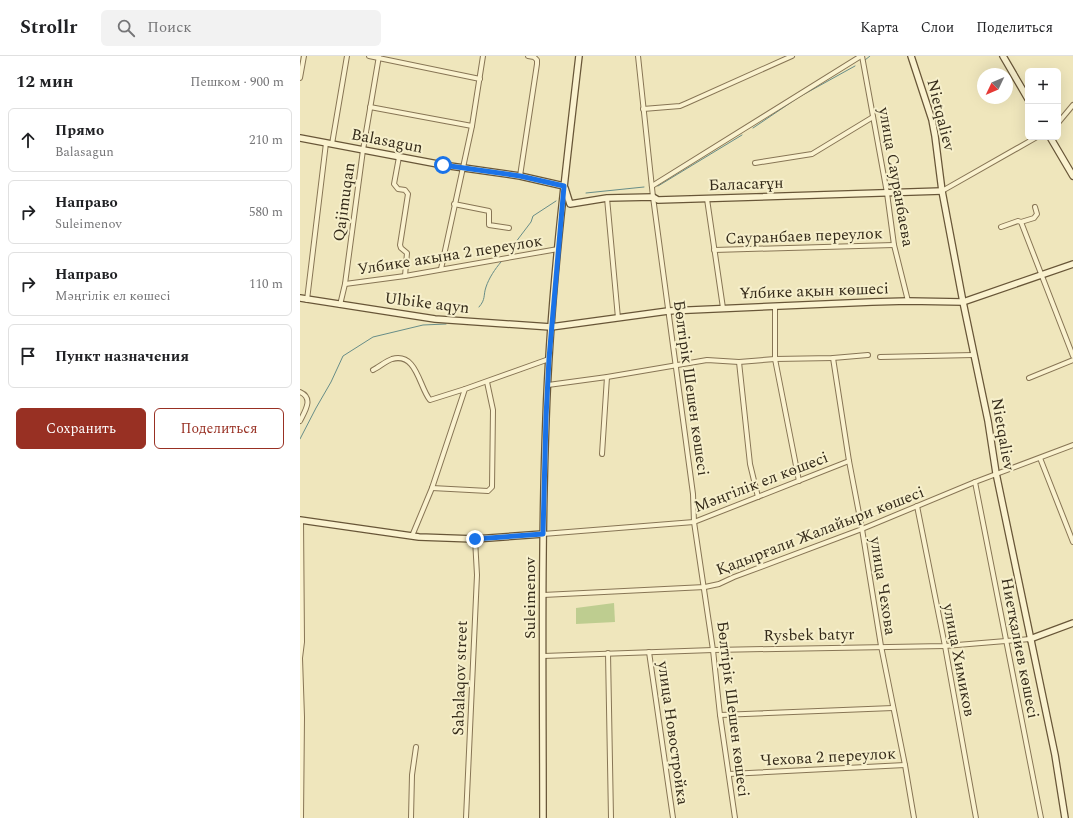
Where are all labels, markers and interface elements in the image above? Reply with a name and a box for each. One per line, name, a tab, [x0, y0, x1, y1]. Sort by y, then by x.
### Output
search box	[101, 10, 381, 46]
text: Strollr	[20, 13, 77, 42]
text: Поиск	[147, 16, 192, 39]
icon: search	[115, 17, 137, 39]
text: Карта	[860, 17, 899, 38]
text: Слои	[921, 17, 954, 38]
text: Поделиться	[976, 17, 1053, 38]
north arrow	[977, 68, 1013, 104]
map controls	[1025, 68, 1061, 140]
button: +	[1025, 68, 1061, 104]
text: 12 мин	[16, 69, 73, 95]
text: Пешком · 900 m	[190, 72, 284, 92]
street label: Nietqaliev	[921, 77, 962, 155]
street label: улица Сауранбаева	[872, 104, 920, 249]
button: −	[1025, 104, 1061, 140]
text: Прямо	[55, 119, 104, 142]
street label: Balasagun	[349, 122, 425, 160]
icon: ahead	[17, 129, 39, 151]
text: 210 m	[249, 130, 283, 150]
text: Balasagun	[55, 142, 114, 162]
route start	[434, 156, 452, 174]
street label: Qajimuqan	[327, 161, 361, 243]
street label: Баласағұн	[708, 171, 784, 197]
text: Направо	[55, 191, 118, 214]
icon: right	[17, 201, 39, 223]
text: 580 m	[249, 202, 283, 222]
text: Suleimenov	[55, 214, 122, 234]
street label: Сауранбаев переулок	[725, 221, 883, 251]
street label: Улбике акына 2 переулок	[356, 229, 544, 281]
text: Направо	[55, 263, 118, 286]
icon: right	[17, 273, 39, 295]
text: 110 m	[249, 274, 283, 294]
street label: Ұлбике ақын көшесі	[739, 276, 889, 306]
text: Мәңгілік ел көшесі	[55, 286, 171, 306]
street label: Ulbike aqyn	[383, 286, 471, 320]
street label: Бөлтірік Шешен көшесі	[667, 299, 715, 477]
icon: arrive	[17, 345, 39, 367]
text: Пункт назначения	[55, 345, 189, 368]
street label: Nietqaliev	[985, 396, 1021, 473]
button: Сохранить	[16, 408, 146, 449]
button: Поделиться	[154, 408, 284, 449]
street label: Мәңгілік ел көшесі	[690, 445, 832, 519]
street label: Қадырғали Жалайыри көшесі	[712, 480, 928, 582]
route end	[466, 530, 484, 548]
street label: улица Чехова	[863, 534, 903, 637]
street label: Suleimenov	[518, 556, 542, 639]
street label: Ниетқалиев көшесі	[995, 575, 1045, 721]
street label: улица Химиков	[936, 600, 982, 719]
street label: Sabalaqov street	[446, 620, 474, 736]
street label: Бөлтірік Шешен көшесі	[710, 620, 756, 798]
street label: Rysbek batyr	[763, 622, 855, 648]
street label: улица Новостройка	[651, 659, 695, 807]
street label: Чехова 2 переулок	[760, 741, 896, 773]

